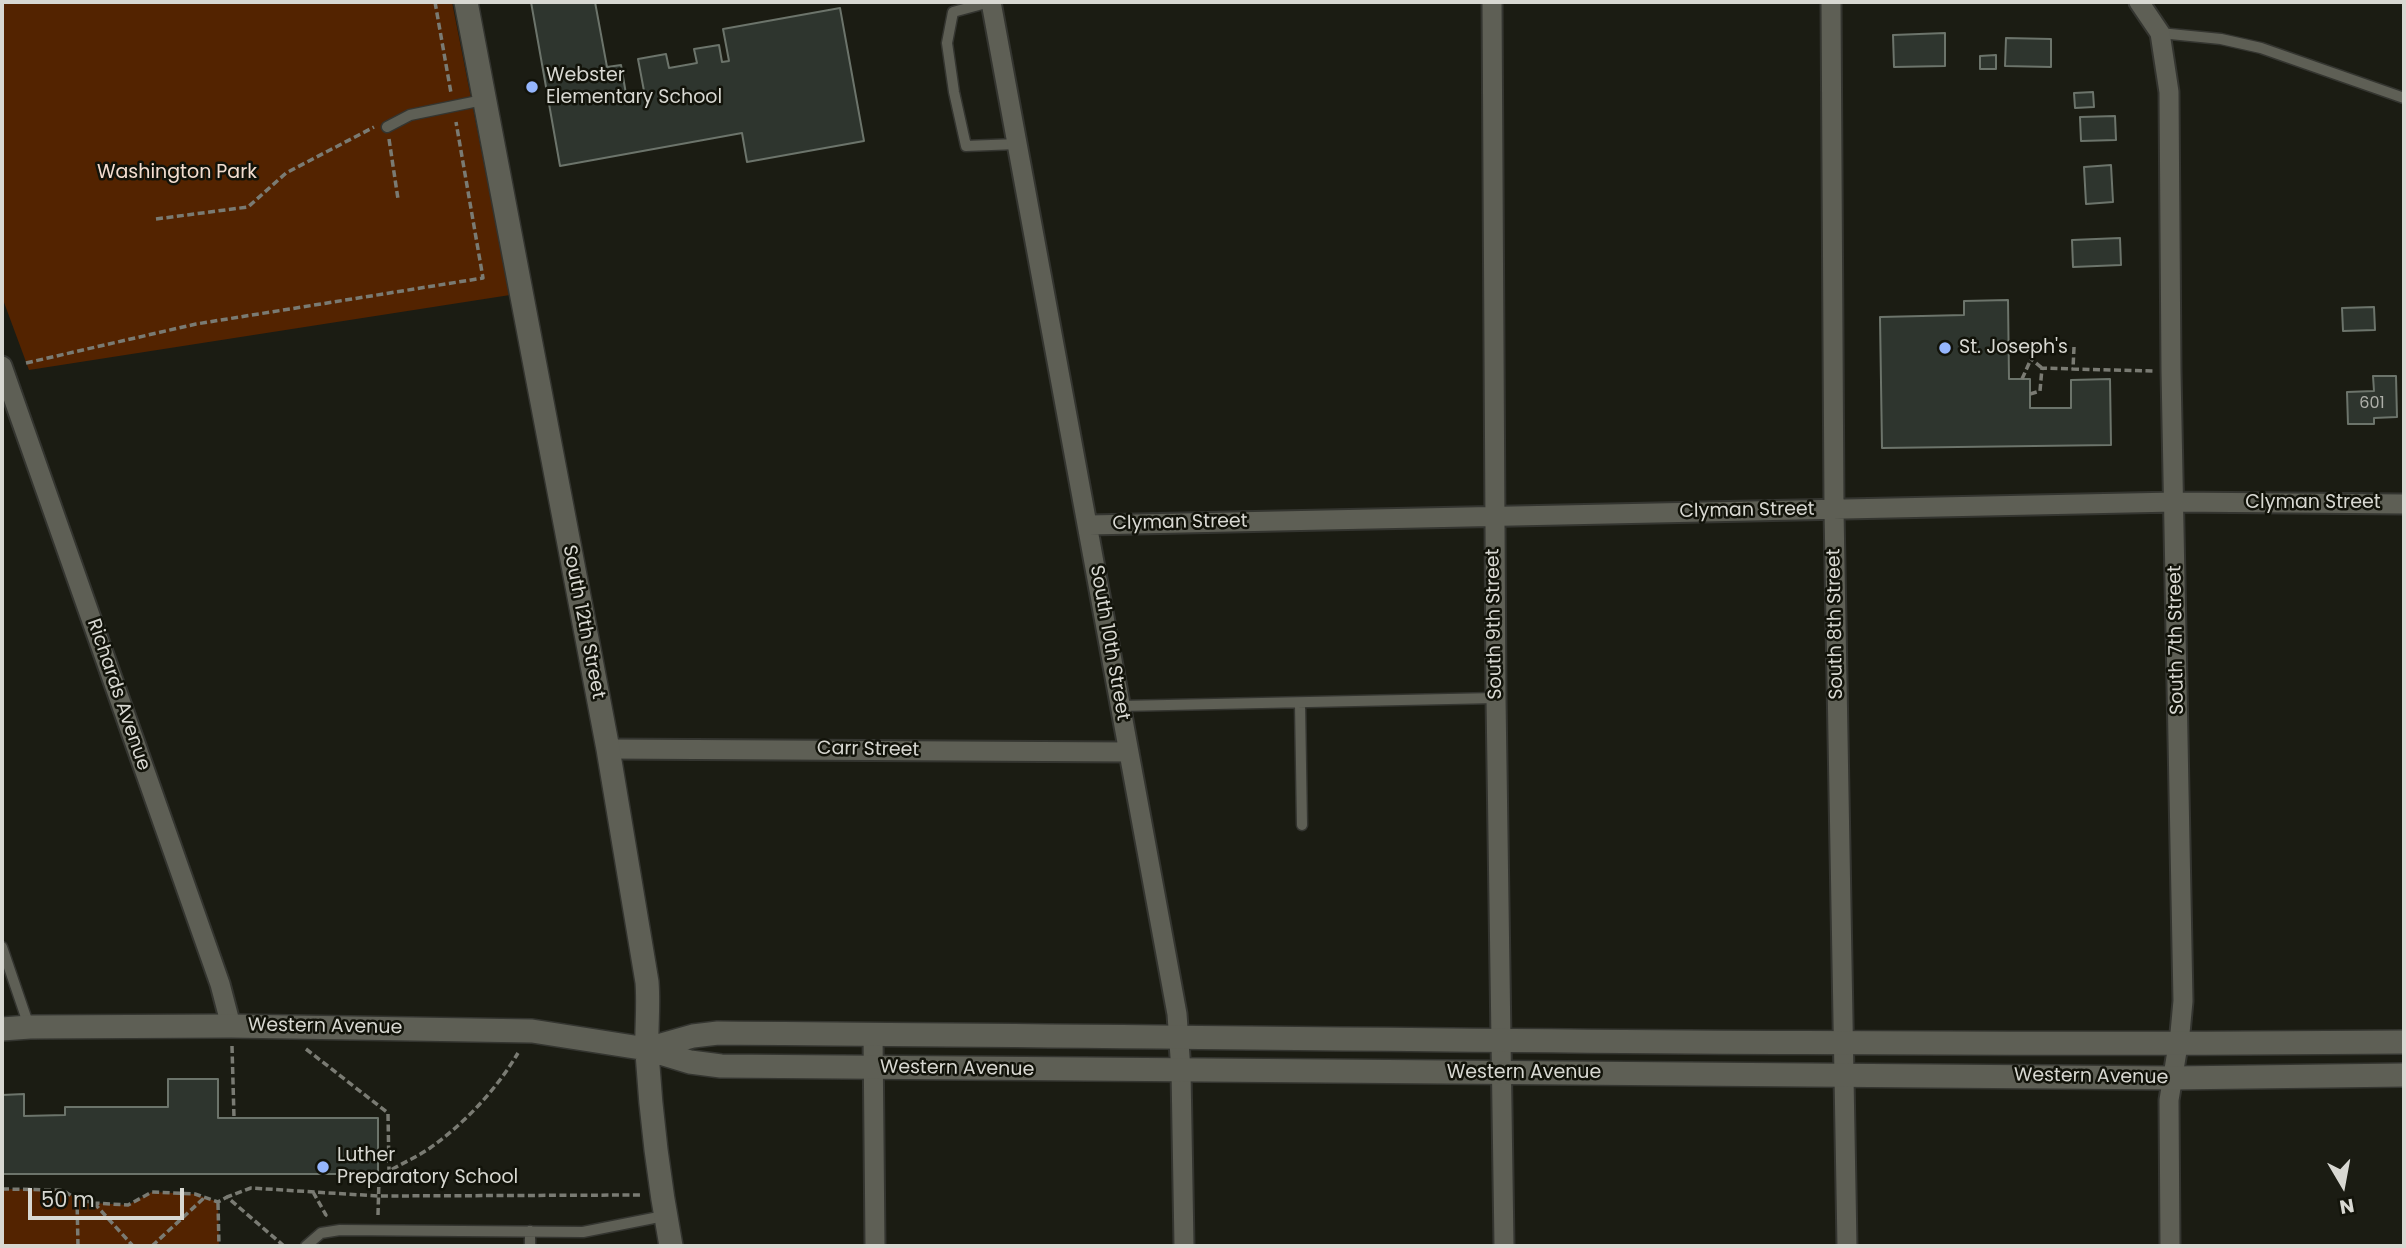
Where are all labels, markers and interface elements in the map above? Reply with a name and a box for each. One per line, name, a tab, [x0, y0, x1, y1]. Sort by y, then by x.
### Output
place label: Webster Elementary School	[546, 65, 722, 109]
marker: Webster Elementary School	[524, 79, 540, 95]
park label: Washington Park	[97, 162, 257, 184]
place label: St. Joseph's	[1959, 337, 2068, 359]
marker: St. Joseph's	[1937, 340, 1953, 356]
house number: 601	[2359, 394, 2385, 414]
street label: Clyman Street	[2245, 492, 2381, 514]
street label: Clyman Street	[1679, 498, 1815, 524]
street label: Clyman Street	[1112, 510, 1248, 536]
street label: South 12th Street	[557, 543, 609, 701]
street label: South 9th Street	[1482, 548, 1508, 700]
street label: South 8th Street	[1823, 548, 1849, 700]
street label: South 10th Street	[1084, 564, 1134, 722]
street label: South 7th Street	[2164, 565, 2190, 715]
street label: Richards Avenue	[81, 616, 155, 774]
street label: Carr Street	[817, 738, 919, 762]
street label: Western Avenue	[248, 1014, 402, 1040]
street label: Western Avenue	[880, 1056, 1034, 1082]
street label: Western Avenue	[1447, 1062, 1601, 1084]
street label: Western Avenue	[2014, 1064, 2168, 1090]
place label: Luther Preparatory School	[337, 1145, 518, 1189]
north arrow	[2308, 1150, 2378, 1220]
marker: Luther Preparatory School	[315, 1159, 331, 1175]
scale bar	[32, 1174, 187, 1218]
text: 50 m	[41, 1185, 95, 1214]
text: N	[2337, 1192, 2356, 1221]

